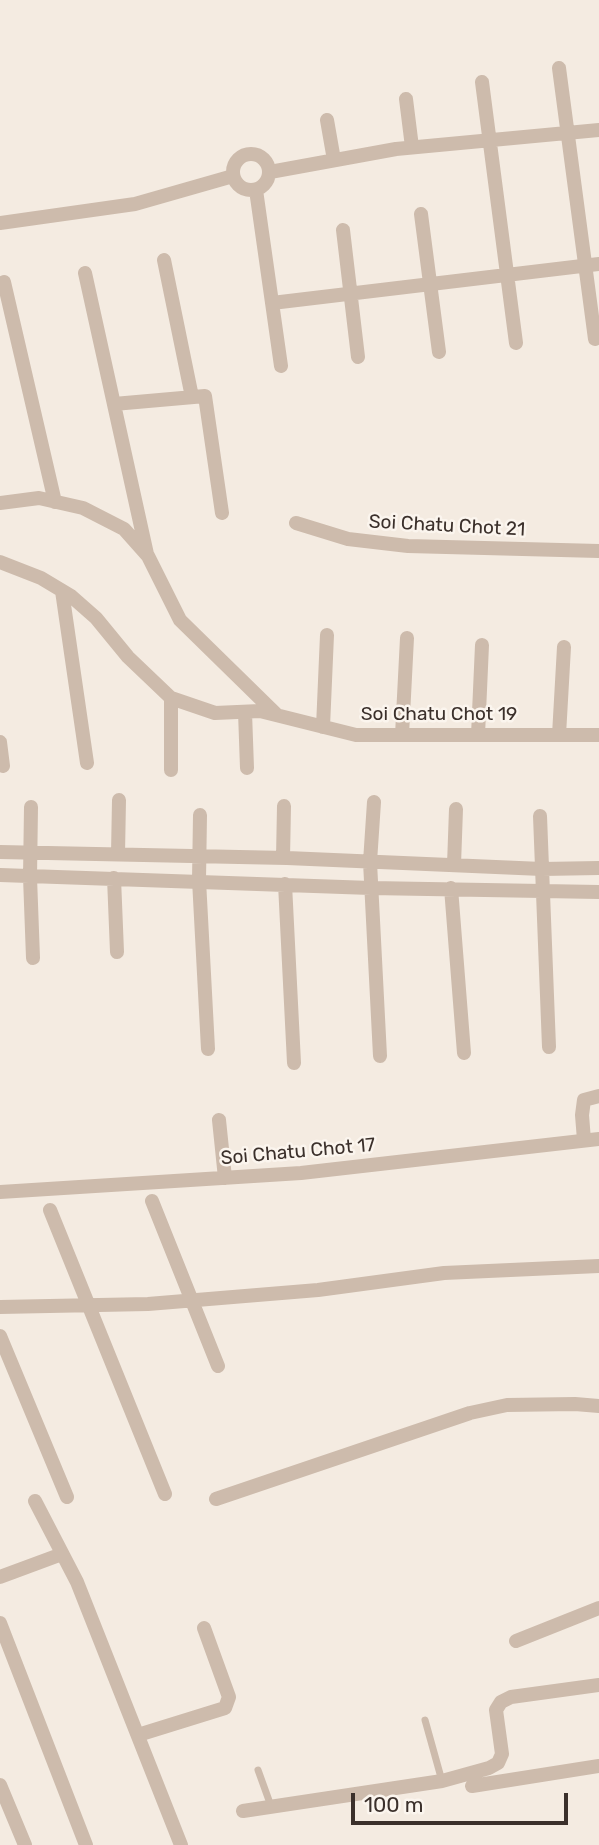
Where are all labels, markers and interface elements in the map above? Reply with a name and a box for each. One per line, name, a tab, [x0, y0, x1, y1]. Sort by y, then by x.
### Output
street label: Soi Chatu Chot 21	[368, 511, 526, 541]
street label: Soi Chatu Chot 19	[361, 704, 517, 726]
street label: Soi Chatu Chot 17	[220, 1134, 376, 1170]
scale bar	[354, 1778, 571, 1822]
text: 100 m	[364, 1792, 423, 1817]

